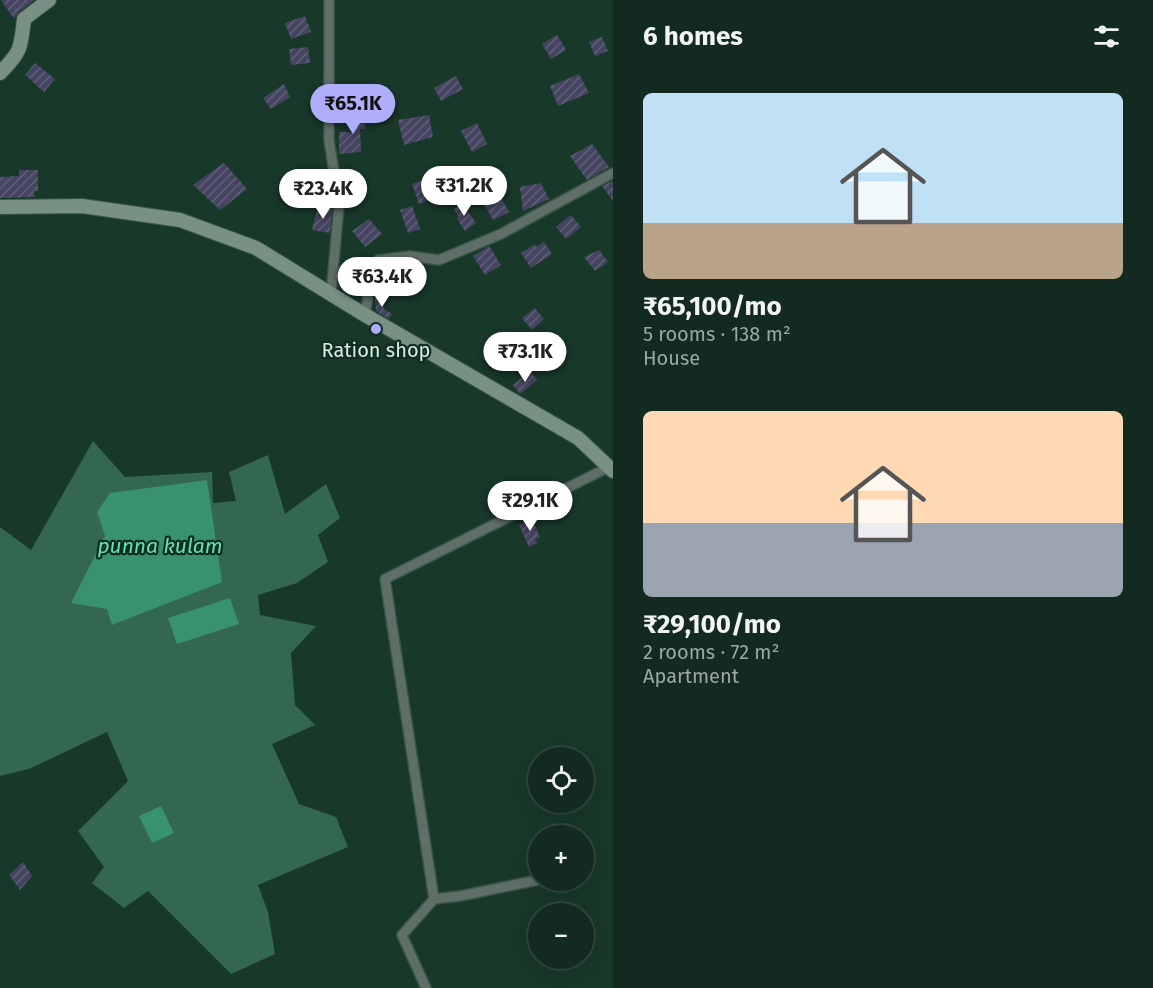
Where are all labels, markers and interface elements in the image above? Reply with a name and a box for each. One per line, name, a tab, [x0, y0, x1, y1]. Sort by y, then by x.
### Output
icon: filters	[1090, 20, 1123, 53]
text: 6 homes	[643, 21, 743, 52]
pin: ₹65.1K	[304, 84, 402, 135]
text: ₹65.1K	[324, 91, 382, 115]
icon: home	[829, 132, 937, 240]
pin: ₹31.2K	[415, 166, 513, 217]
pin: ₹23.4K	[274, 169, 372, 220]
text: ₹31.2K	[435, 173, 493, 197]
text: ₹23.4K	[293, 176, 353, 200]
pin: ₹63.4K	[333, 257, 431, 308]
text: ₹63.4K	[352, 264, 412, 288]
text: ₹65,100/mo	[643, 291, 782, 322]
marker: Ration shop	[369, 322, 383, 336]
text: 5 rooms · 138 m²	[643, 322, 791, 346]
pin: ₹73.1K	[476, 332, 574, 383]
place label: Ration shop	[322, 338, 430, 362]
text: ₹73.1K	[497, 339, 553, 363]
text: House	[643, 346, 700, 370]
icon: home	[829, 450, 937, 558]
pin: ₹29.1K	[481, 481, 579, 532]
text: ₹29.1K	[502, 488, 558, 512]
water label: punna kulam	[97, 533, 223, 559]
text: ₹29,100/mo	[643, 609, 781, 640]
text: 2 rooms · 72 m²	[643, 640, 779, 664]
text: Apartment	[643, 664, 739, 688]
map controls	[528, 747, 594, 969]
button: locate	[528, 747, 594, 813]
button: +	[528, 825, 594, 891]
button: −	[528, 903, 594, 969]

